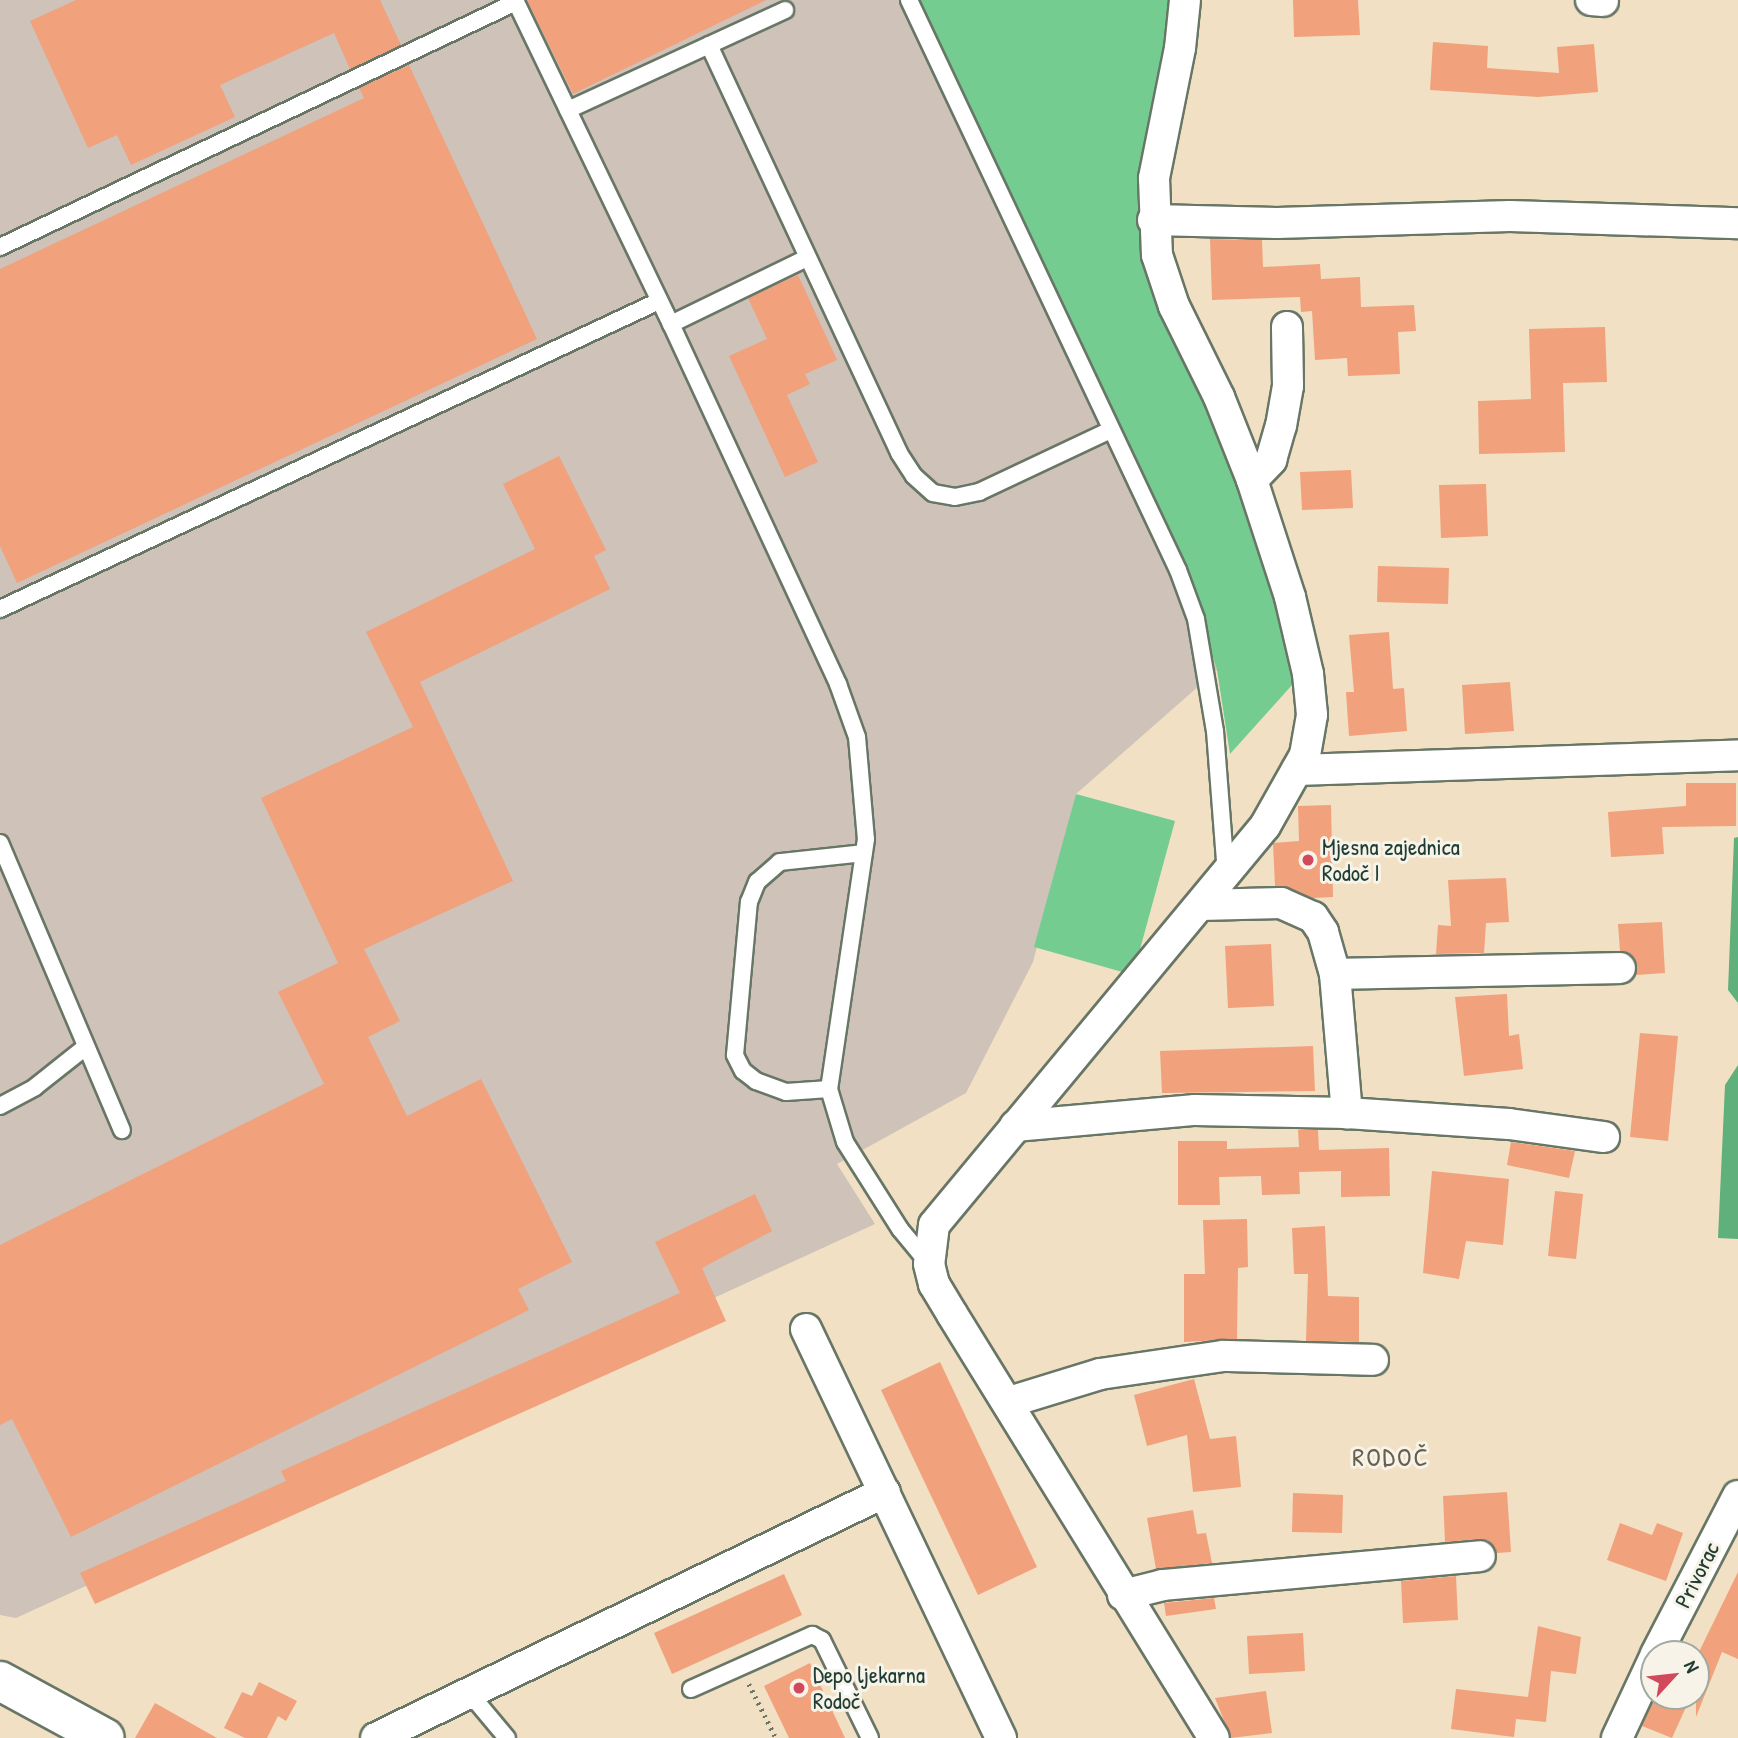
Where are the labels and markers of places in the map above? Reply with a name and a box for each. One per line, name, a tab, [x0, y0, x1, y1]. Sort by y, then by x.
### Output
place label: Mjesna zajednica Rodoč I	[1322, 833, 1460, 887]
marker: Mjesna zajednica Rodoč I	[1300, 852, 1316, 868]
place label: Depo ljekarna Rodoč	[813, 1661, 925, 1715]
marker: Depo ljekarna Rodoč	[791, 1680, 807, 1696]

